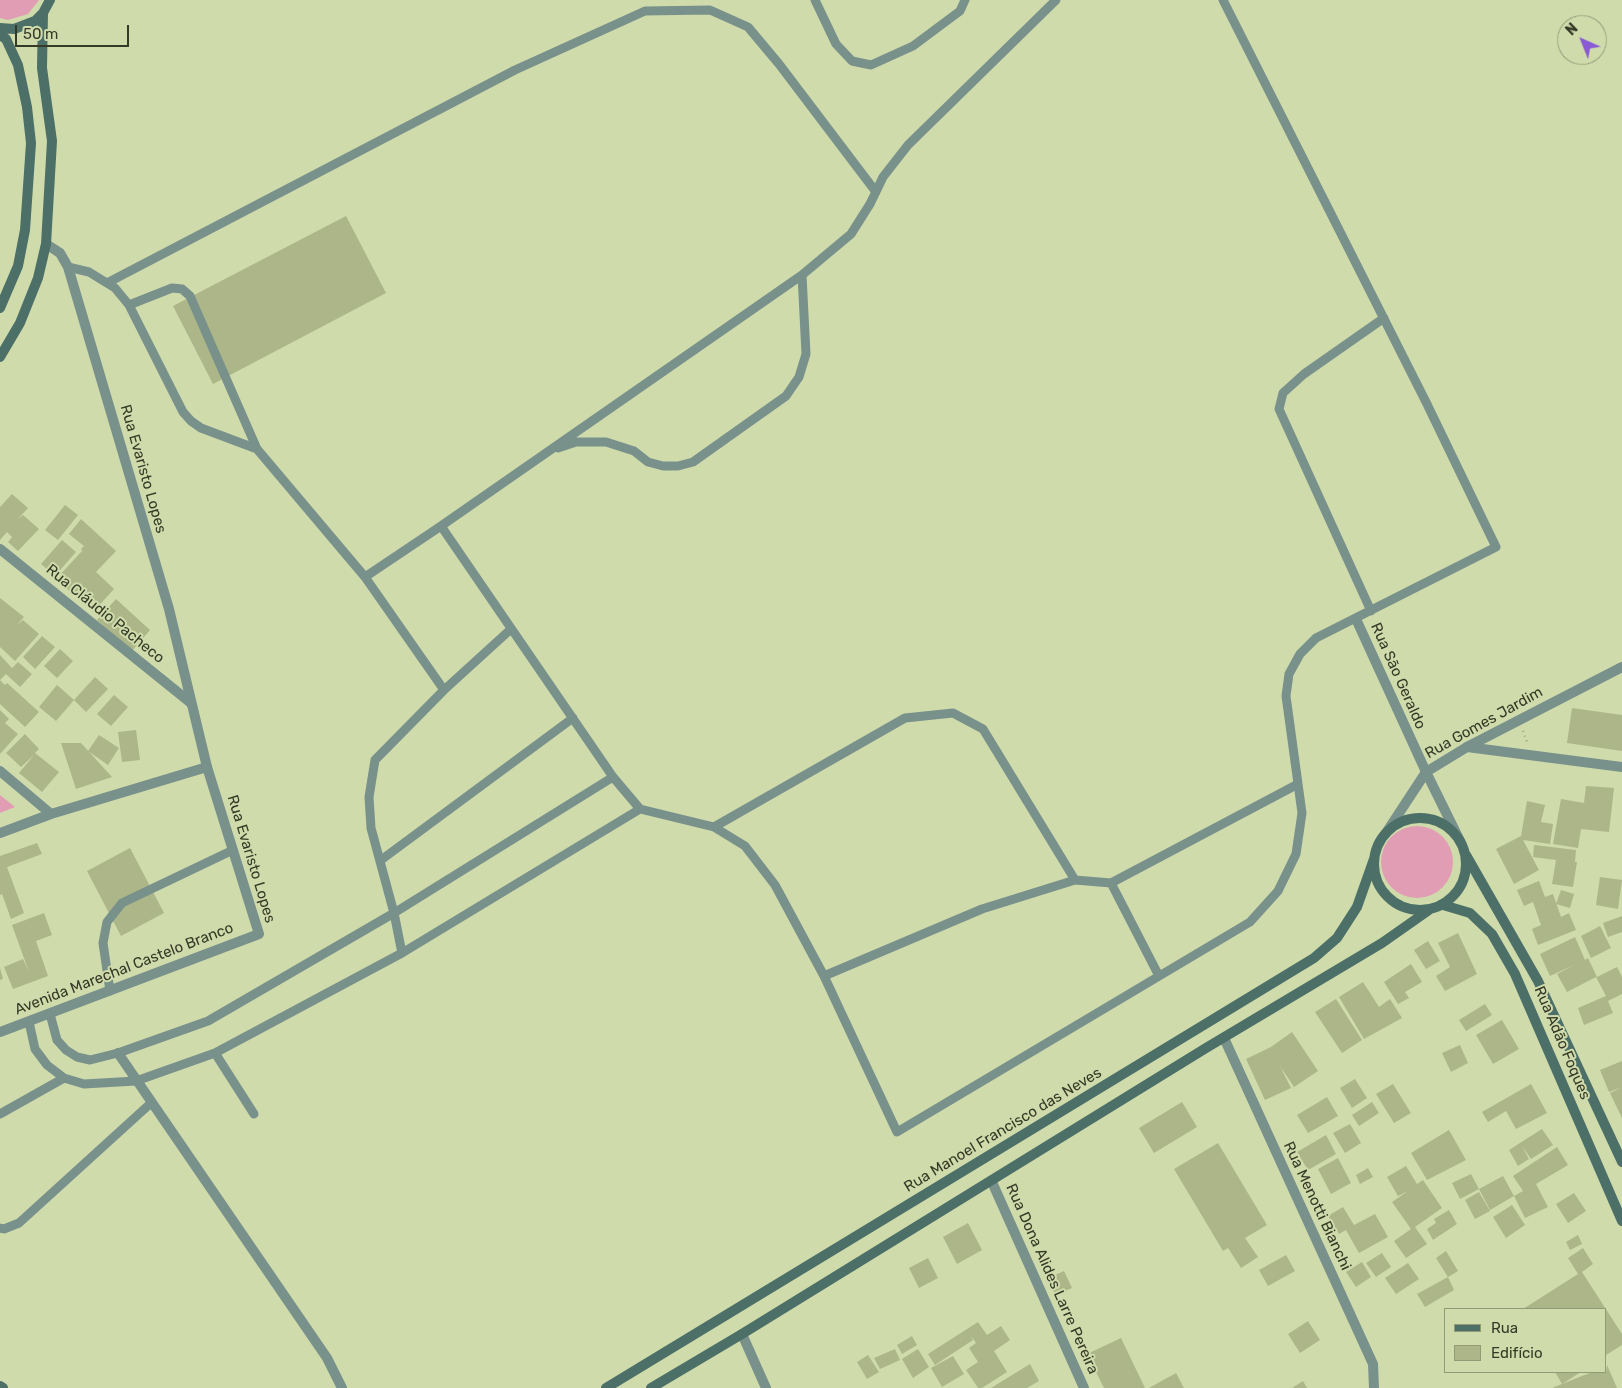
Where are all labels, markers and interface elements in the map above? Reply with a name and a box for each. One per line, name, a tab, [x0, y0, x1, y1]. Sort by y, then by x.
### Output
scale bar	[18, 15, 131, 47]
north arrow	[1557, 15, 1607, 65]
text: N	[1562, 20, 1581, 39]
text: 50 m	[23, 25, 58, 43]
street label: Rua Evaristo Lopes	[116, 403, 170, 535]
street label: Rua Cláudio Pacheco	[42, 561, 168, 667]
street label: Rua São Geraldo	[1367, 620, 1429, 732]
street label: Rua Gomes Jardim	[1422, 683, 1546, 763]
street label: Rua Evaristo Lopes	[223, 793, 279, 925]
street label: Avenida Marechal Castelo Branco	[12, 919, 236, 1019]
street label: Rua Adão Foques	[1530, 984, 1594, 1102]
street label: Rua Manoel Francisco das Neves	[901, 1064, 1105, 1196]
street label: Rua Menotti Bianchi	[1279, 1139, 1355, 1273]
street label: Rua Dona Alides Larre Pereira	[1002, 1181, 1102, 1377]
legend	[1444, 1308, 1607, 1373]
text: Rua	[1491, 1319, 1518, 1337]
text: Edifício	[1491, 1344, 1543, 1362]

